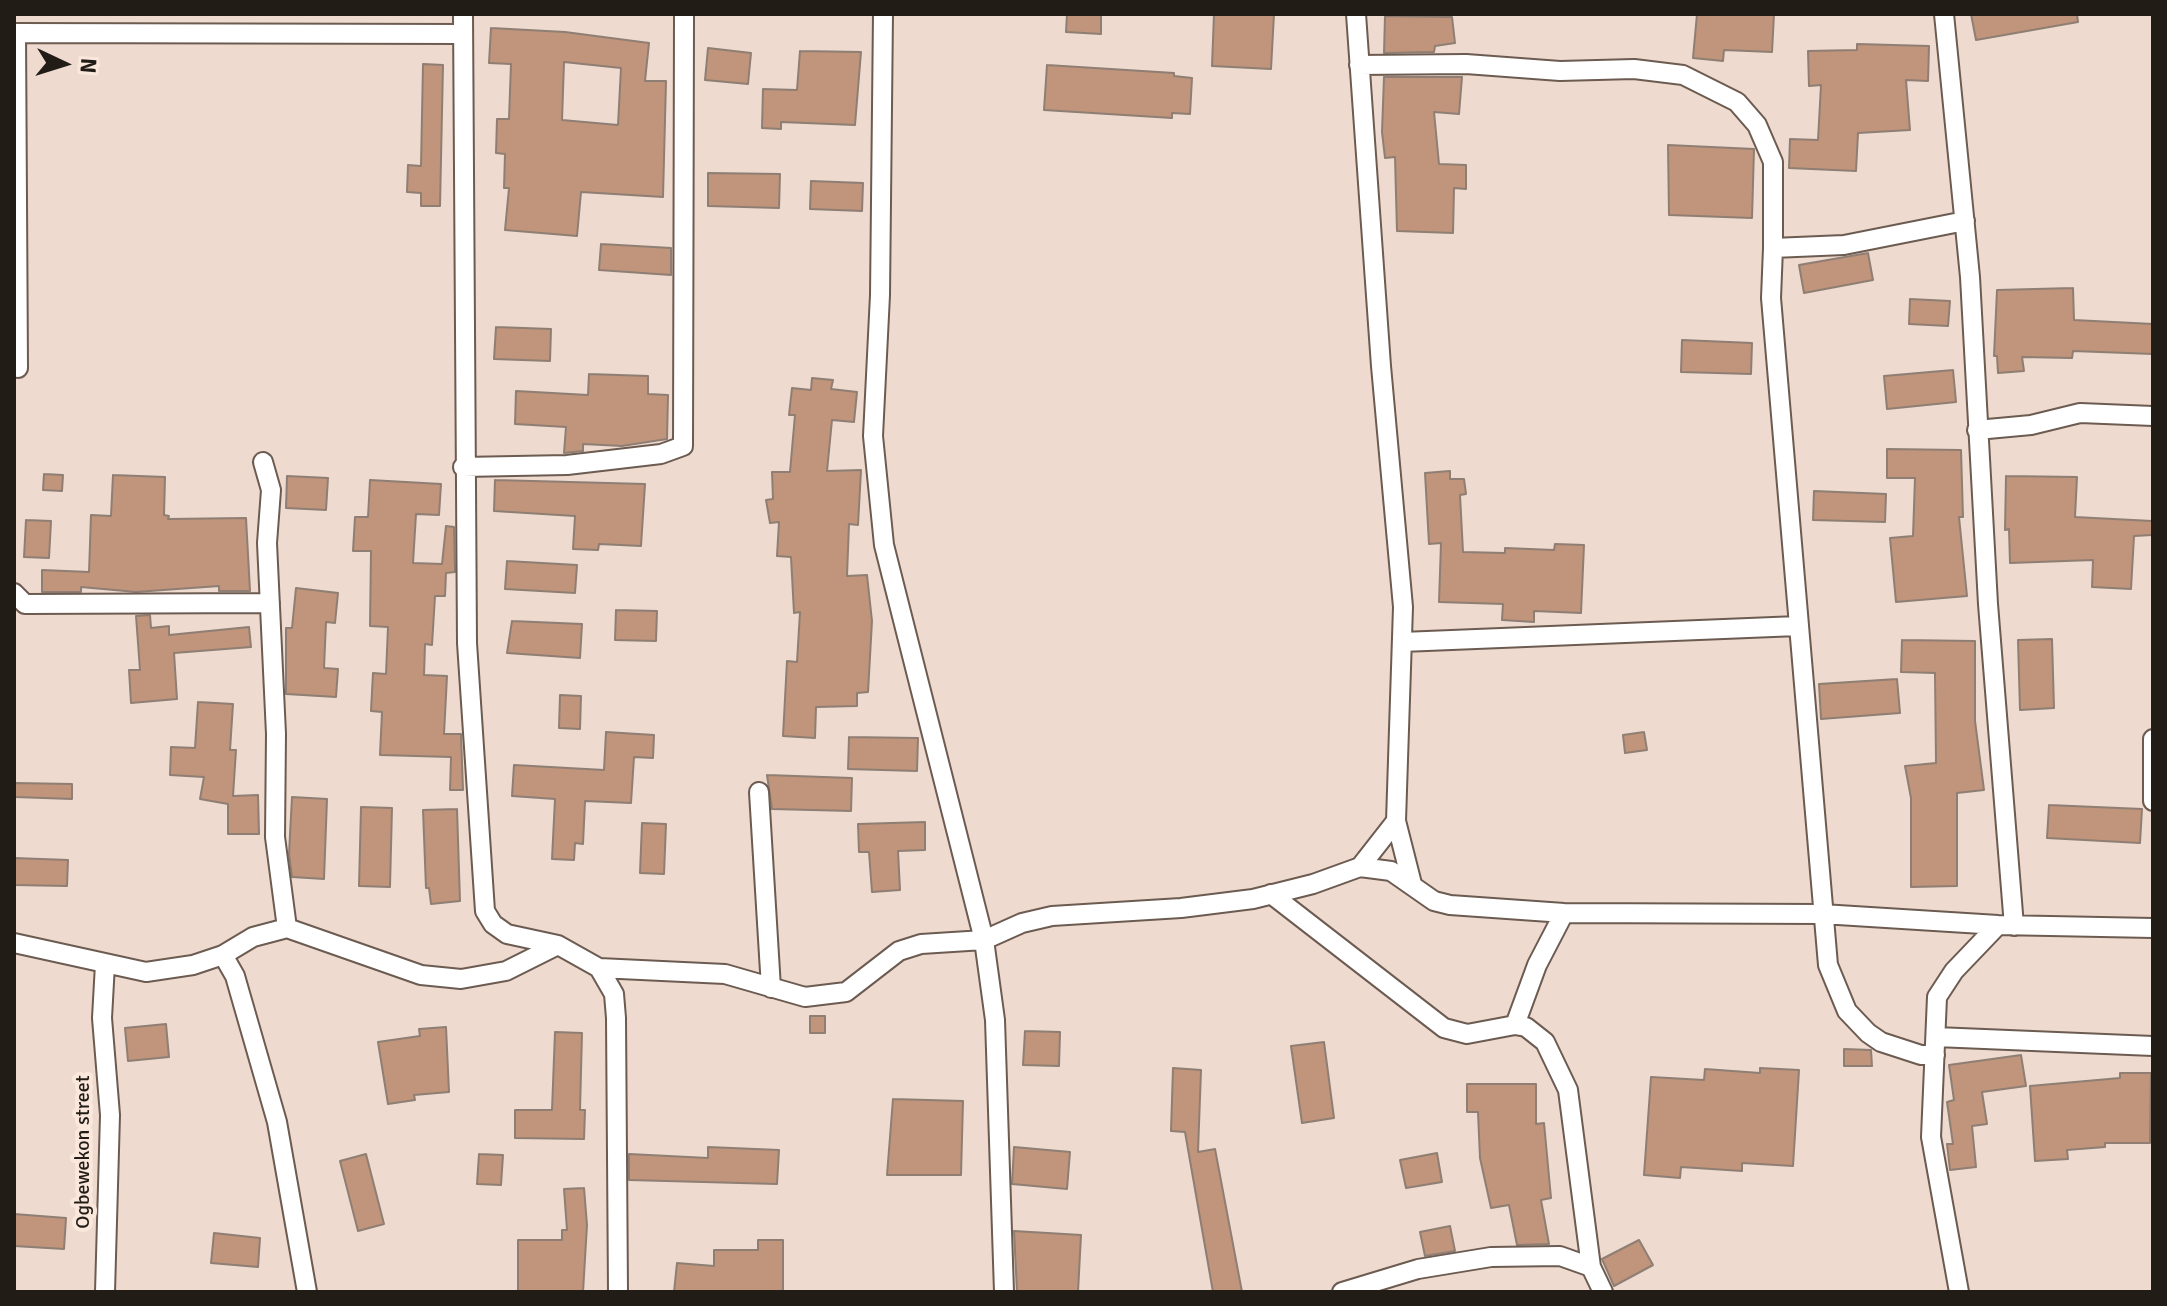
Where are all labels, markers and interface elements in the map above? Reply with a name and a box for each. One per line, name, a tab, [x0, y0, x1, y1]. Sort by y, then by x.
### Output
north arrow	[24, 24, 104, 104]
text: N	[74, 57, 102, 74]
street label: Ogbewekon street	[72, 1075, 96, 1229]

